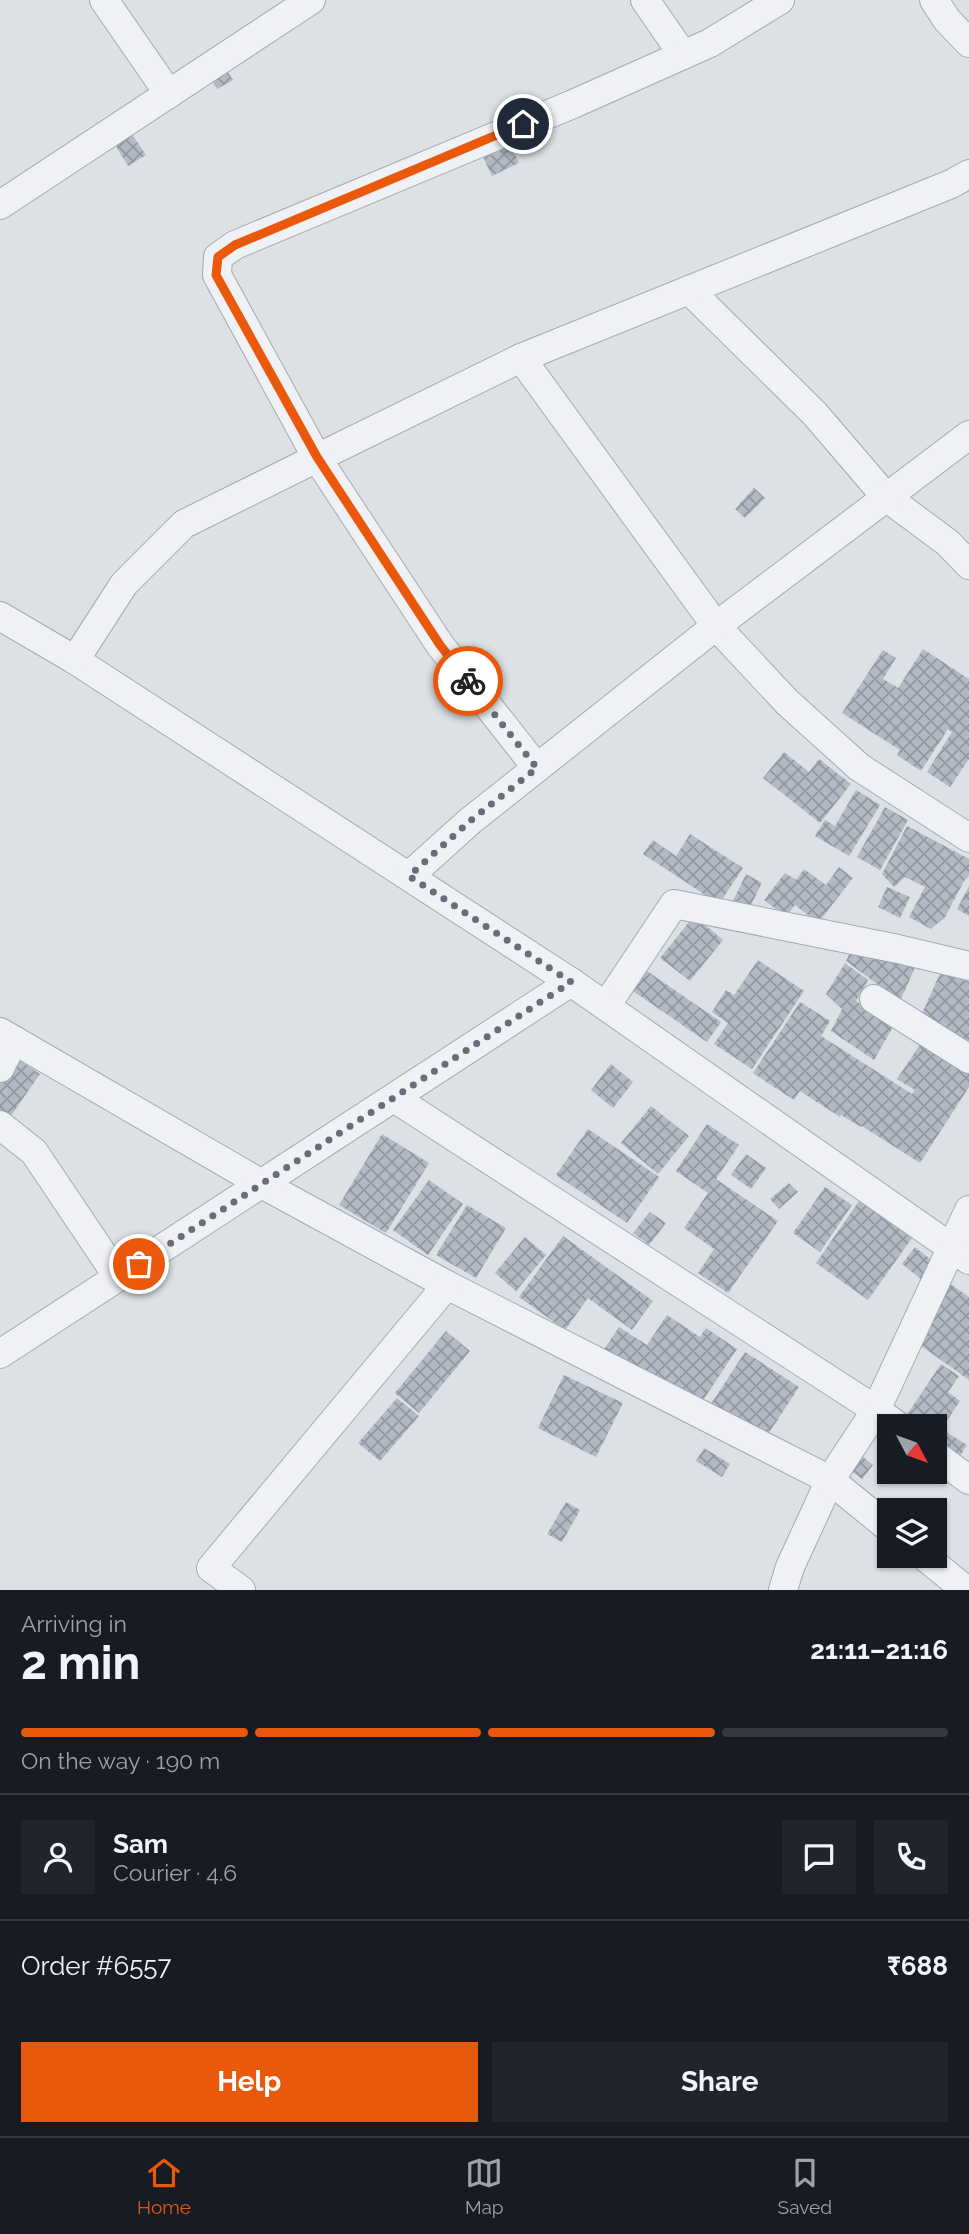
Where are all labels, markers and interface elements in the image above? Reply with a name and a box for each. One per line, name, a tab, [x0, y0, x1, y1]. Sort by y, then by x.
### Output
pin	[493, 94, 553, 154]
icon: home	[504, 105, 542, 143]
courier	[433, 646, 503, 716]
icon: bike	[449, 662, 487, 700]
pin	[109, 1234, 169, 1294]
icon: bag	[120, 1245, 158, 1283]
north arrow	[877, 1414, 947, 1484]
map controls	[877, 1414, 947, 1568]
button: layers	[877, 1498, 947, 1568]
text: Arriving in	[21, 1610, 127, 1637]
text: 21:11–21:16	[810, 1635, 948, 1665]
text: 2 min	[21, 1636, 140, 1690]
text: On the way · 190 m	[21, 1747, 220, 1774]
button: person	[21, 1820, 95, 1894]
button: chat	[782, 1820, 856, 1894]
button: phone	[874, 1820, 948, 1894]
text: Sam	[113, 1829, 168, 1859]
text: Courier · 4.6	[113, 1859, 237, 1886]
text: Order #6557	[21, 1951, 171, 1981]
text: ₹688	[887, 1951, 948, 1981]
button: Help	[21, 2042, 478, 2122]
button: Share	[492, 2042, 948, 2122]
tab: Home	[137, 2154, 191, 2218]
tab: Map	[465, 2154, 504, 2218]
tab: Saved	[778, 2154, 832, 2218]

